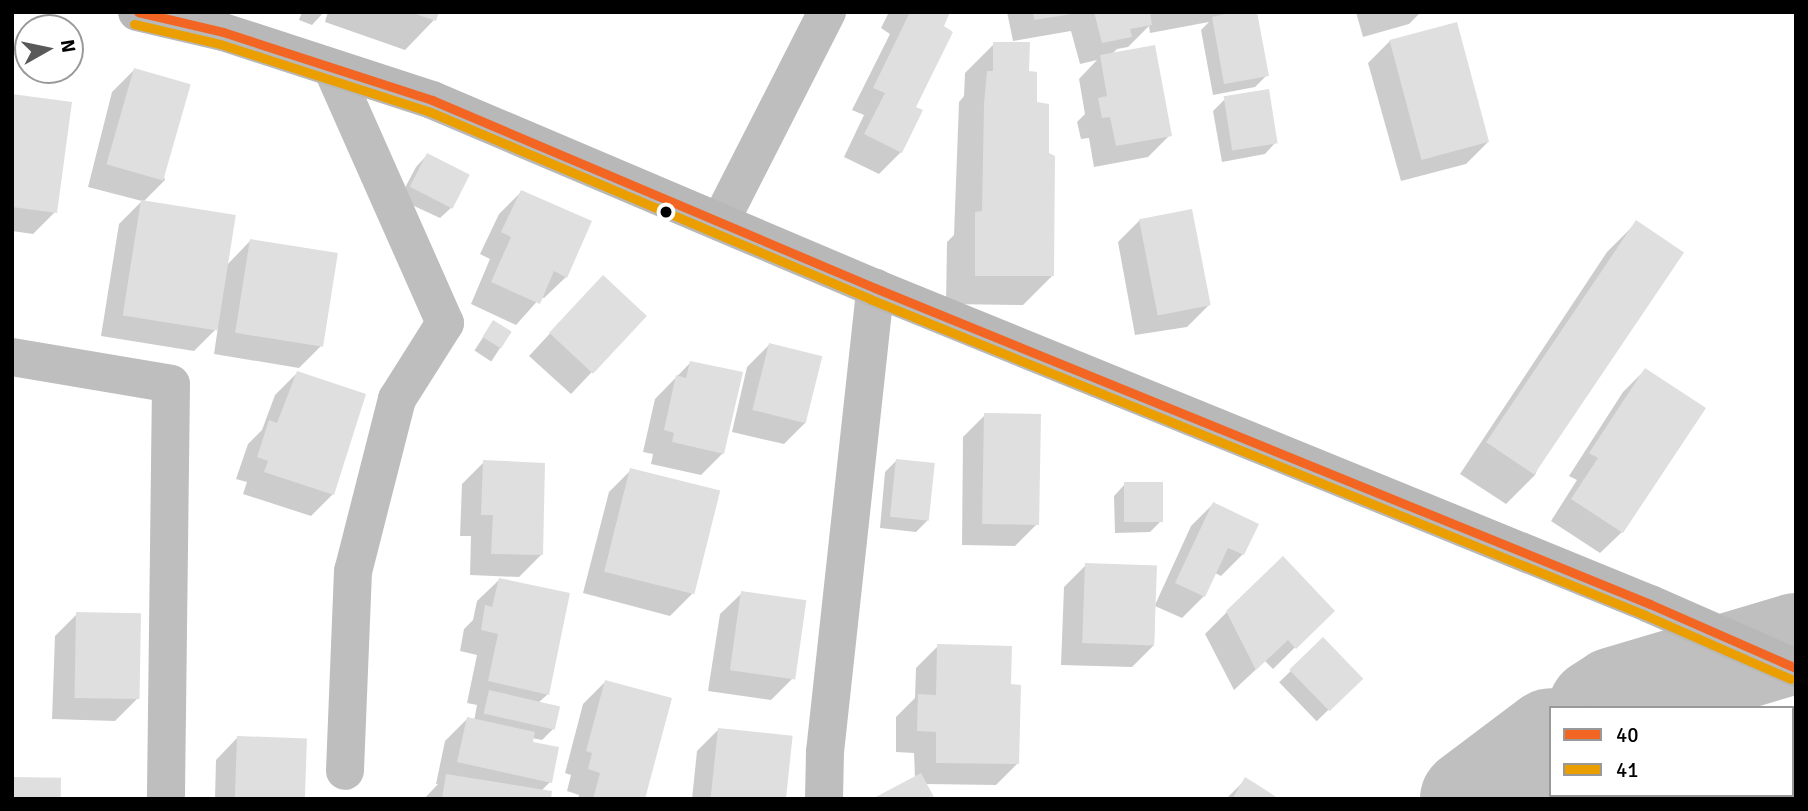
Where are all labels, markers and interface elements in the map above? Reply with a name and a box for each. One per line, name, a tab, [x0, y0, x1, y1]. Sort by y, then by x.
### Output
north arrow	[14, 14, 84, 84]
text: N	[55, 38, 81, 54]
unlabelled marker	[659, 205, 673, 219]
legend	[1549, 706, 1794, 797]
text: 40	[1616, 722, 1639, 748]
text: 41	[1616, 757, 1639, 783]

